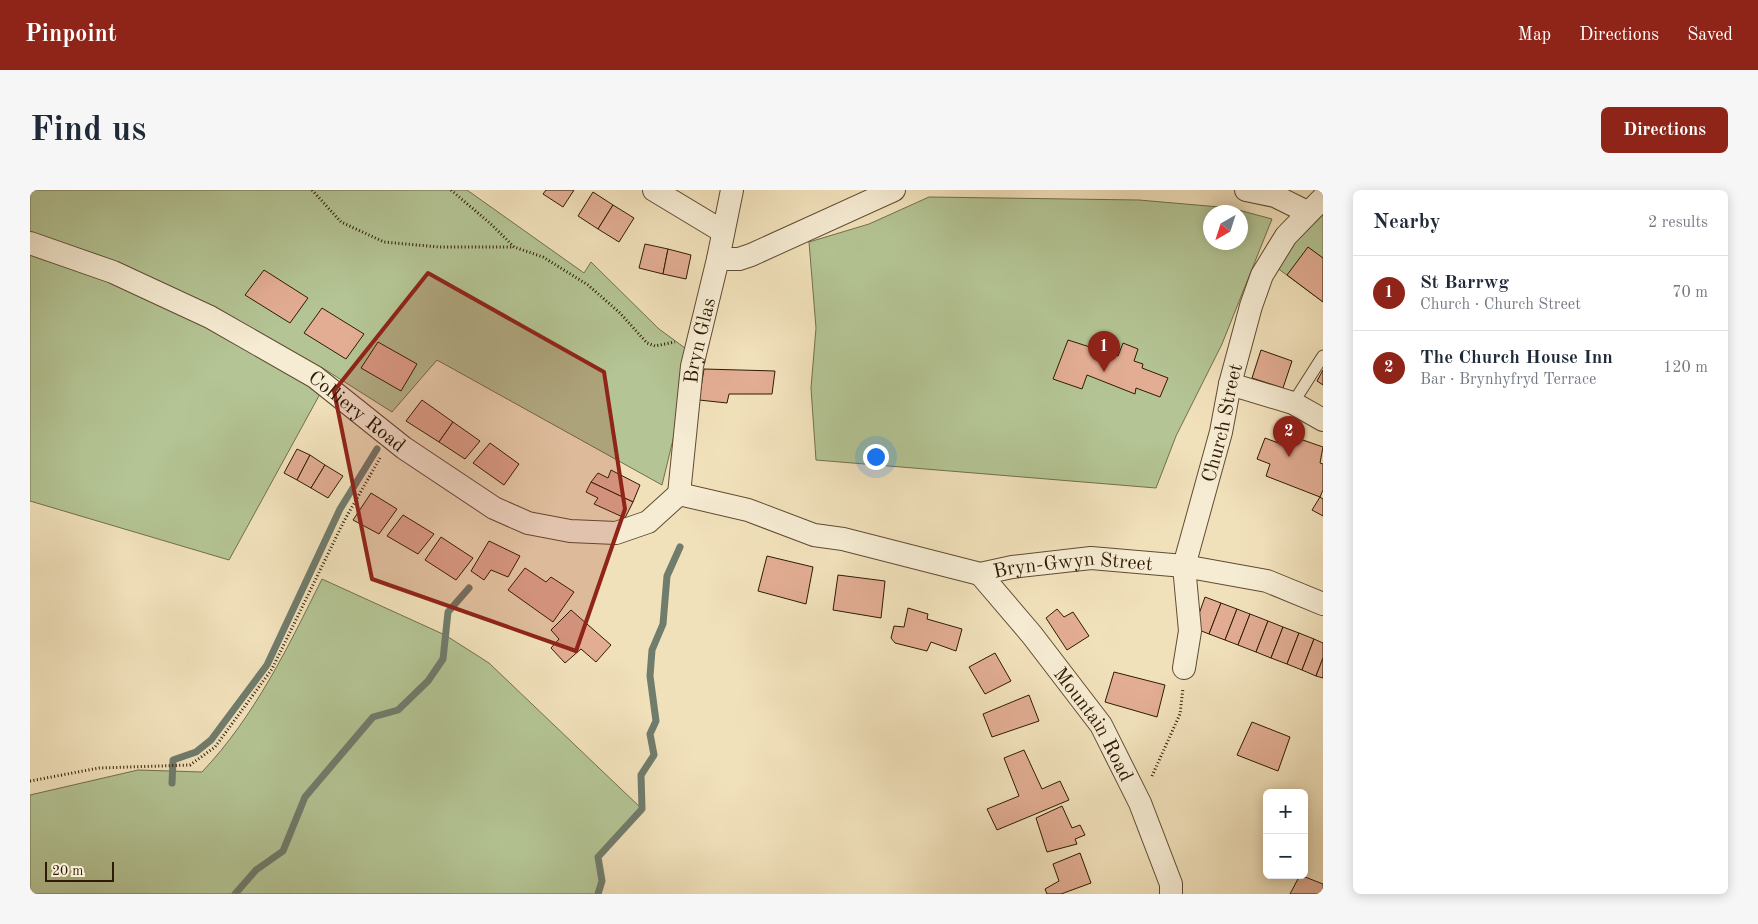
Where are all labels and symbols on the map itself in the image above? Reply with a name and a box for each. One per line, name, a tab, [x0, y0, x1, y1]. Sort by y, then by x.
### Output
north arrow	[1203, 205, 1248, 250]
street label: Bryn Glas	[682, 296, 720, 385]
pin: 1	[1088, 331, 1120, 372]
street label: Church Street	[1200, 362, 1247, 485]
street label: Colliery Road	[304, 368, 408, 457]
pin: 2	[1273, 416, 1305, 457]
your location	[863, 444, 889, 470]
street label: Bryn-Gwyn Street	[991, 550, 1154, 583]
street label: Mountain Road	[1049, 664, 1136, 785]
scale bar	[45, 859, 114, 882]

